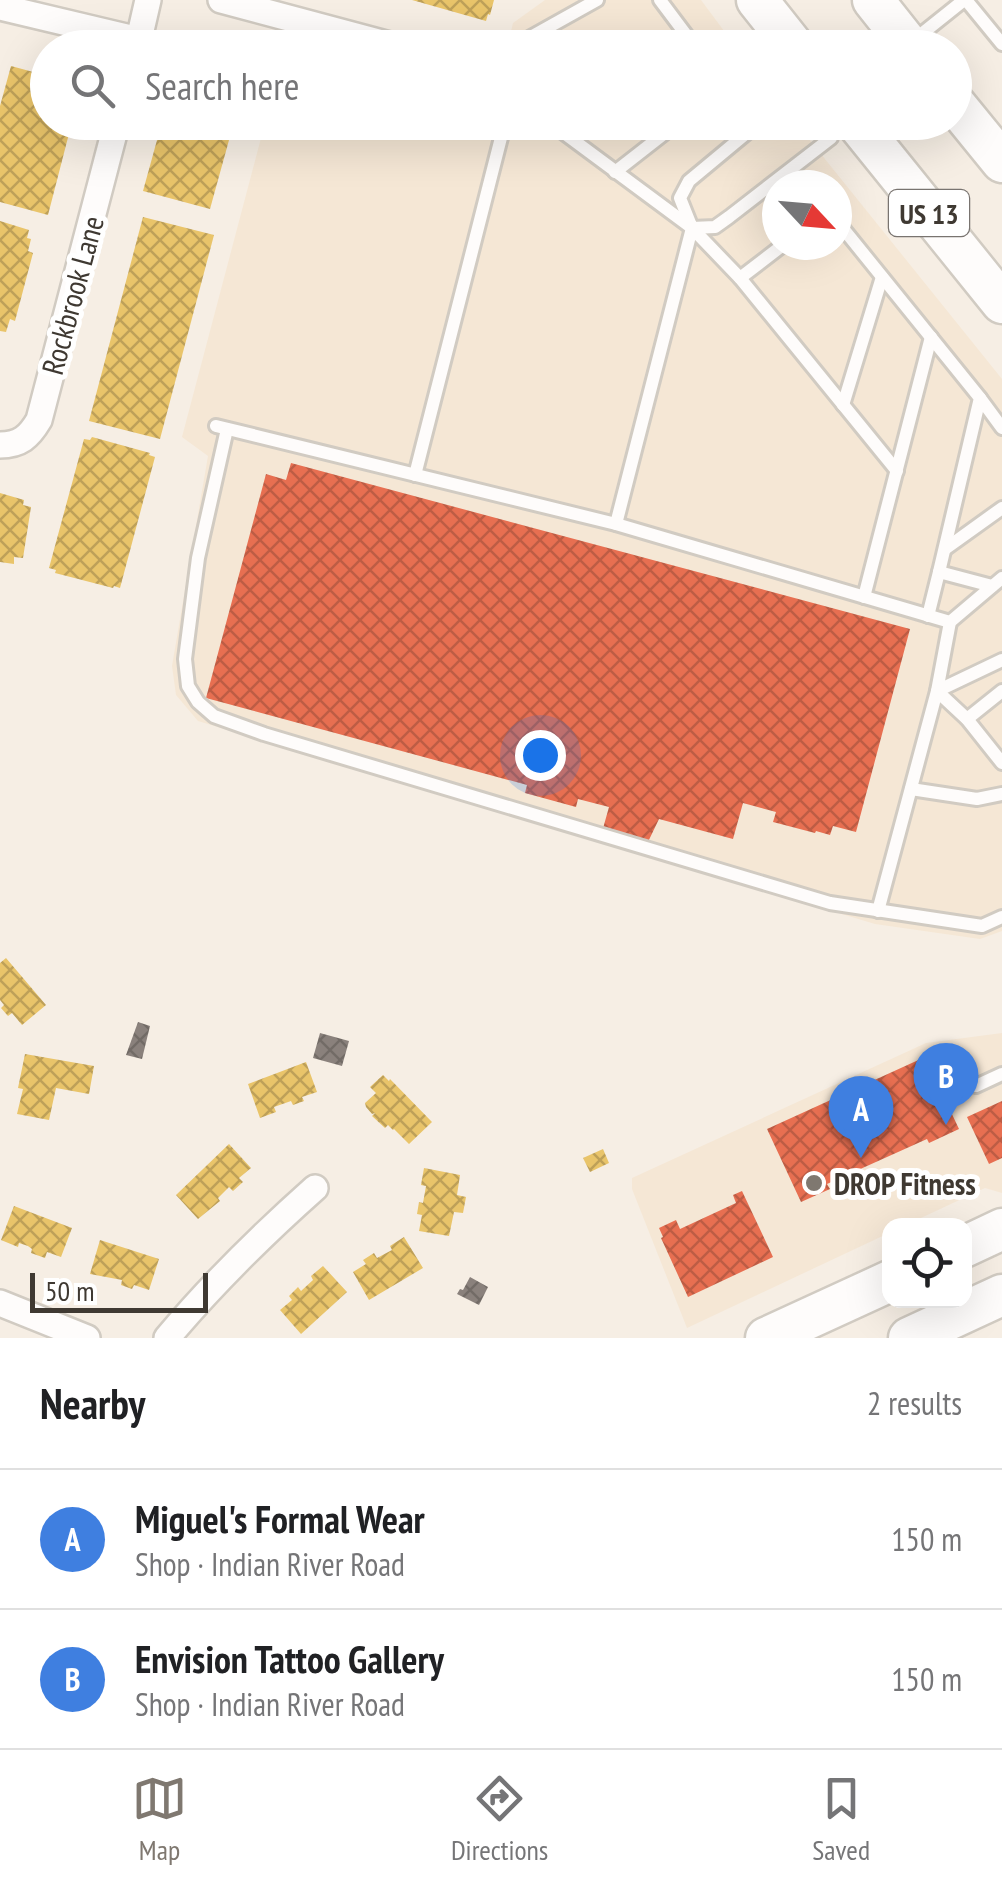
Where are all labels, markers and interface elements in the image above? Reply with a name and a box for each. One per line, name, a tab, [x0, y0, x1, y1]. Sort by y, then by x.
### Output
search box	[30, 30, 972, 140]
icon: search	[65, 58, 120, 113]
text: Search here	[145, 61, 299, 110]
north arrow	[762, 170, 852, 260]
road number: US 13	[889, 190, 969, 236]
street label: Rockbrook Lane	[32, 211, 112, 379]
your location	[515, 730, 566, 781]
pin: B	[914, 1042, 978, 1125]
pin: A	[828, 1076, 894, 1158]
place label: DROP Fitness	[834, 1164, 976, 1203]
marker: DROP Fitness	[803, 1172, 825, 1194]
map controls	[882, 1218, 972, 1308]
button: locate	[882, 1218, 972, 1308]
scale bar	[30, 1268, 208, 1312]
text: 50 m	[45, 1272, 94, 1309]
text: Nearby	[40, 1376, 145, 1431]
text: 2 results	[867, 1382, 962, 1424]
text: Miguel's Formal Wear	[135, 1494, 425, 1543]
text: A	[64, 1518, 81, 1560]
text: 150 m	[891, 1518, 962, 1560]
text: Shop · Indian River Road	[135, 1543, 405, 1585]
text: Envision Tattoo Gallery	[135, 1634, 444, 1683]
text: B	[65, 1658, 80, 1700]
text: 150 m	[891, 1658, 962, 1700]
text: Shop · Indian River Road	[135, 1683, 405, 1725]
tab: Map	[132, 1771, 187, 1868]
tab: Directions	[451, 1771, 548, 1868]
tab: Saved	[812, 1771, 870, 1868]

